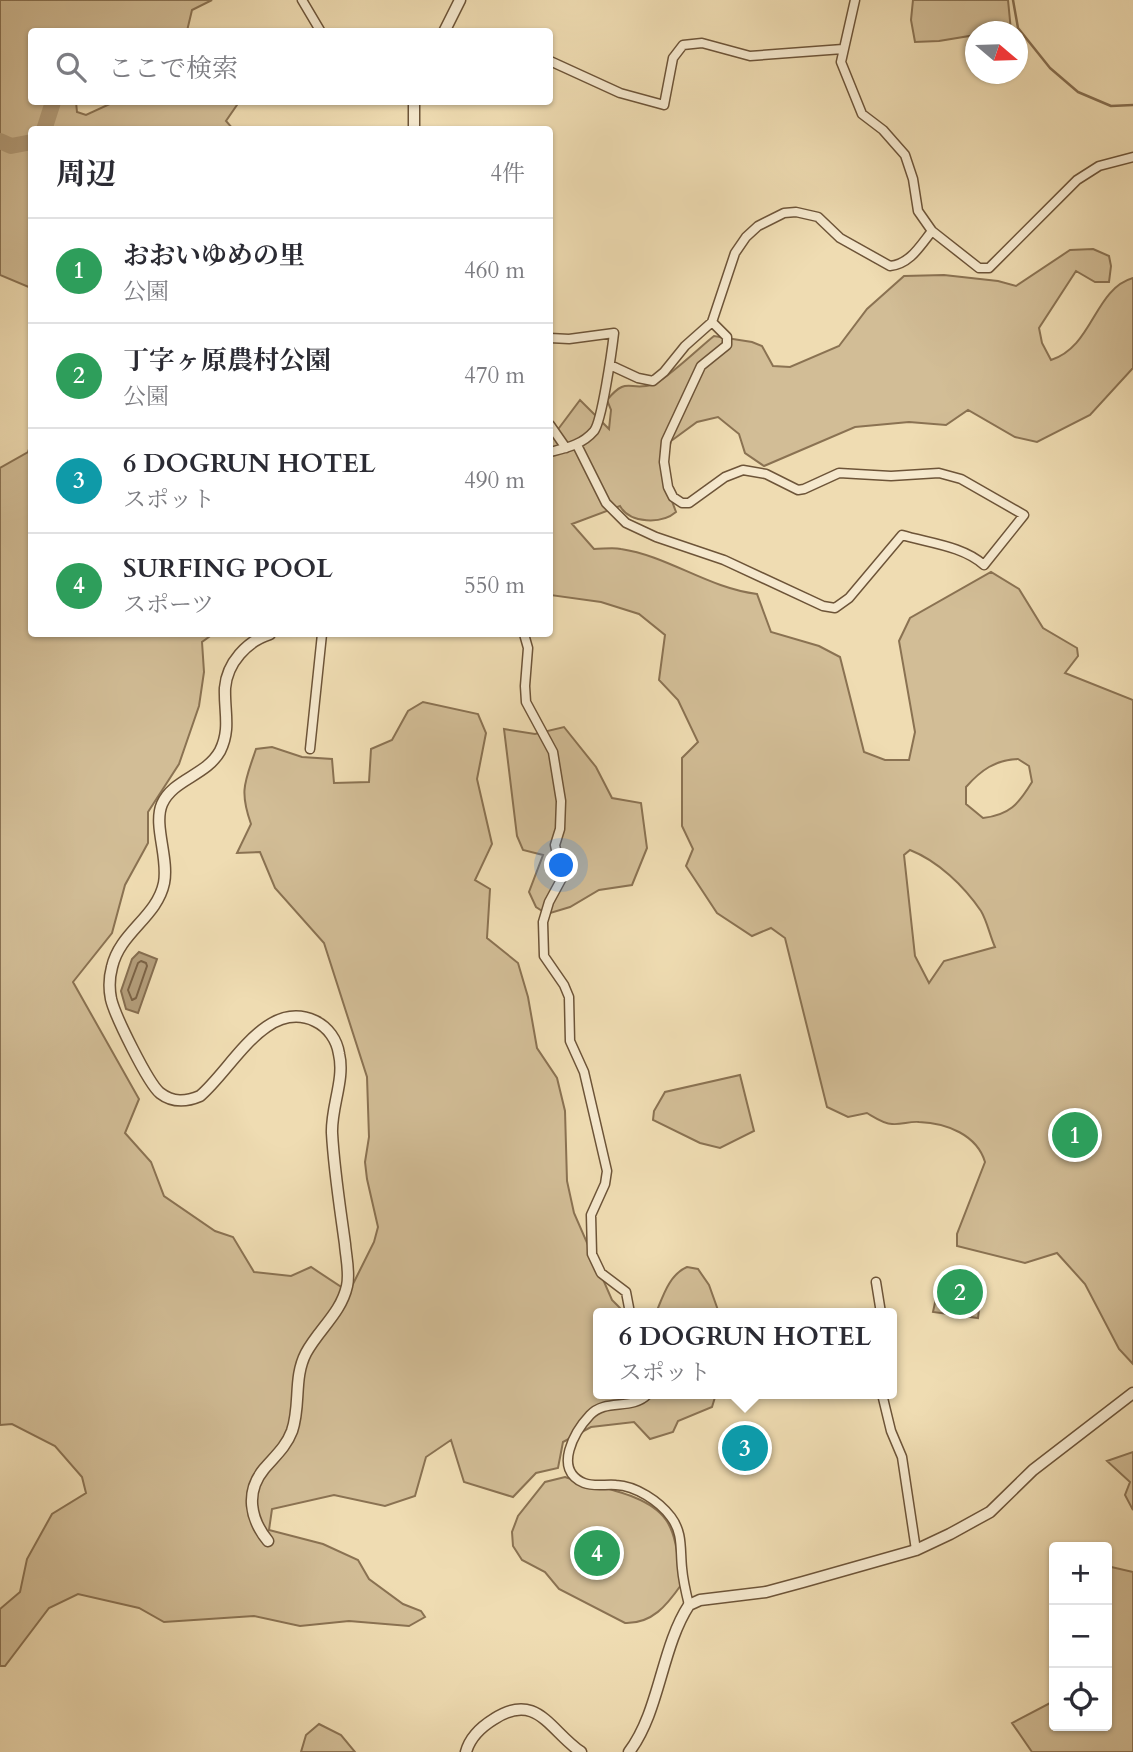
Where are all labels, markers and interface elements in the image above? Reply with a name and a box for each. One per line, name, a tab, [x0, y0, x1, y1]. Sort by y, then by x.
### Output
north arrow	[965, 21, 1028, 84]
search box	[28, 28, 553, 105]
icon: search	[52, 48, 90, 86]
text: ここで検索	[108, 51, 238, 86]
text: 周辺	[56, 154, 116, 195]
text: 4件	[490, 158, 525, 189]
text: おおいゆめの里	[123, 238, 305, 273]
text: 1	[73, 255, 85, 286]
text: 460 m	[464, 255, 525, 286]
text: 公園	[123, 276, 169, 307]
text: 丁字ヶ原農村公園	[123, 343, 331, 378]
text: 2	[73, 360, 85, 391]
text: 470 m	[464, 360, 525, 391]
text: 公園	[123, 381, 169, 412]
text: 6 DOGRUN HOTEL	[123, 446, 375, 481]
text: 3	[73, 465, 85, 496]
text: 490 m	[464, 465, 525, 496]
text: スポット	[123, 484, 215, 515]
text: SURFING POOL	[123, 551, 333, 586]
text: 4	[73, 570, 85, 601]
text: 550 m	[464, 570, 525, 601]
text: スポーツ	[123, 589, 214, 620]
your location	[544, 848, 578, 882]
pin: 1	[1052, 1109, 1098, 1161]
pin: 2	[937, 1266, 983, 1318]
popup	[593, 1308, 897, 1399]
text: 6 DOGRUN HOTEL	[619, 1319, 871, 1354]
text: スポット	[619, 1357, 711, 1388]
pin: 3	[722, 1422, 768, 1474]
pin: 4	[574, 1527, 620, 1579]
map controls	[1049, 1542, 1112, 1731]
button: +	[1049, 1542, 1112, 1605]
button: −	[1049, 1605, 1112, 1668]
button: locate	[1049, 1668, 1112, 1731]

